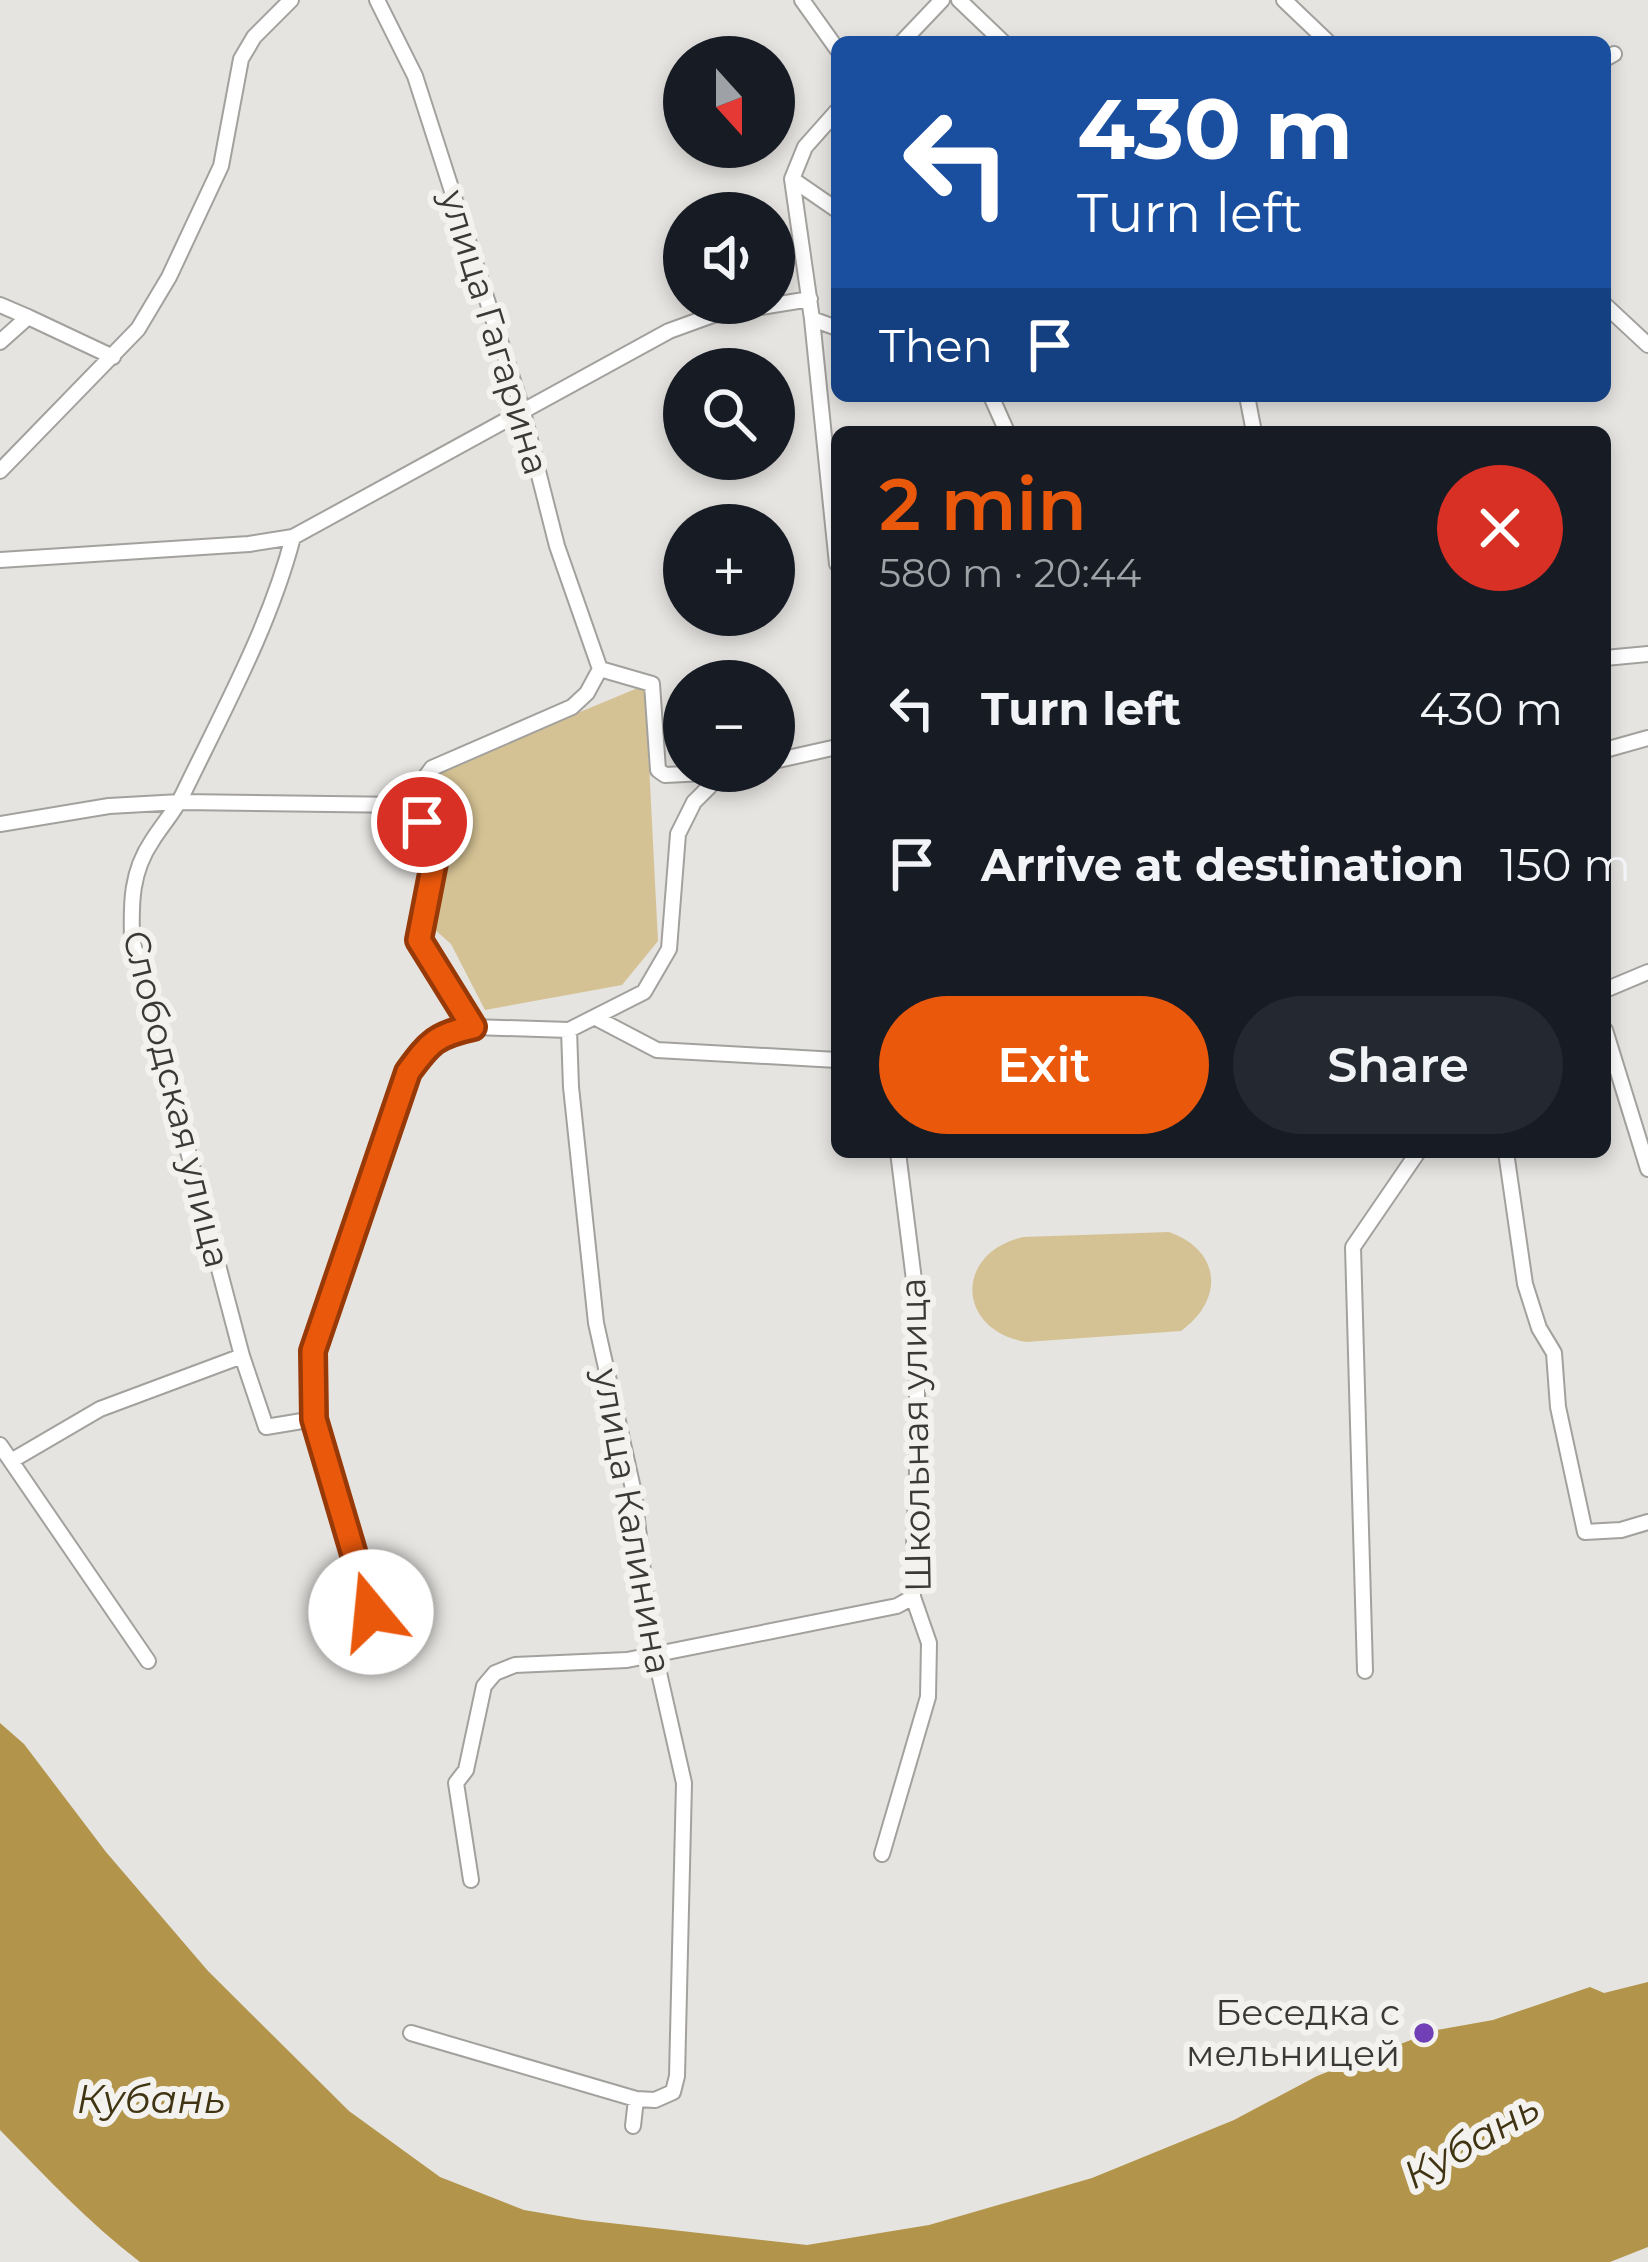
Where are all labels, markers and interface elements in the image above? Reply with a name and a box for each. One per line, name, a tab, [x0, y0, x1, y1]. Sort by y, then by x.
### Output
north arrow	[663, 36, 795, 168]
map controls	[663, 36, 795, 792]
text: 430 m	[1077, 78, 1353, 180]
icon: left	[879, 84, 1035, 240]
text: Turn left	[1077, 180, 1303, 246]
street label: улица Гагарина	[431, 183, 559, 480]
button: sound	[663, 192, 795, 324]
icon: arrive	[1017, 312, 1083, 378]
text: Then	[879, 318, 993, 373]
button: search	[663, 348, 795, 480]
text: 2 min	[879, 460, 1087, 548]
button: close	[1437, 465, 1563, 591]
button: +	[663, 504, 795, 636]
text: 580 m · 20:44	[879, 549, 1141, 597]
button: −	[663, 660, 795, 792]
icon: left	[879, 675, 945, 741]
text: Turn left	[981, 681, 1181, 736]
text: 430 m	[1419, 681, 1563, 736]
pin	[371, 771, 473, 873]
icon: arrive	[389, 789, 455, 855]
icon: arrive	[879, 831, 945, 897]
text: Arrive at destination	[981, 837, 1464, 892]
text: 150 m	[1500, 837, 1631, 892]
street label: Слободская улица	[114, 926, 240, 1272]
button: Exit	[879, 996, 1209, 1134]
button: Share	[1233, 996, 1563, 1134]
street label: Школьная улица	[890, 1277, 940, 1593]
street label: улица Калинина	[584, 1364, 682, 1677]
position arrow	[308, 1549, 434, 1675]
place label: Беседка с мельницей	[1186, 1990, 1400, 2075]
marker: Беседка с мельницей	[1411, 2020, 1437, 2046]
water label: Кубань	[77, 2075, 225, 2123]
water label: Кубань	[1395, 2083, 1547, 2199]

